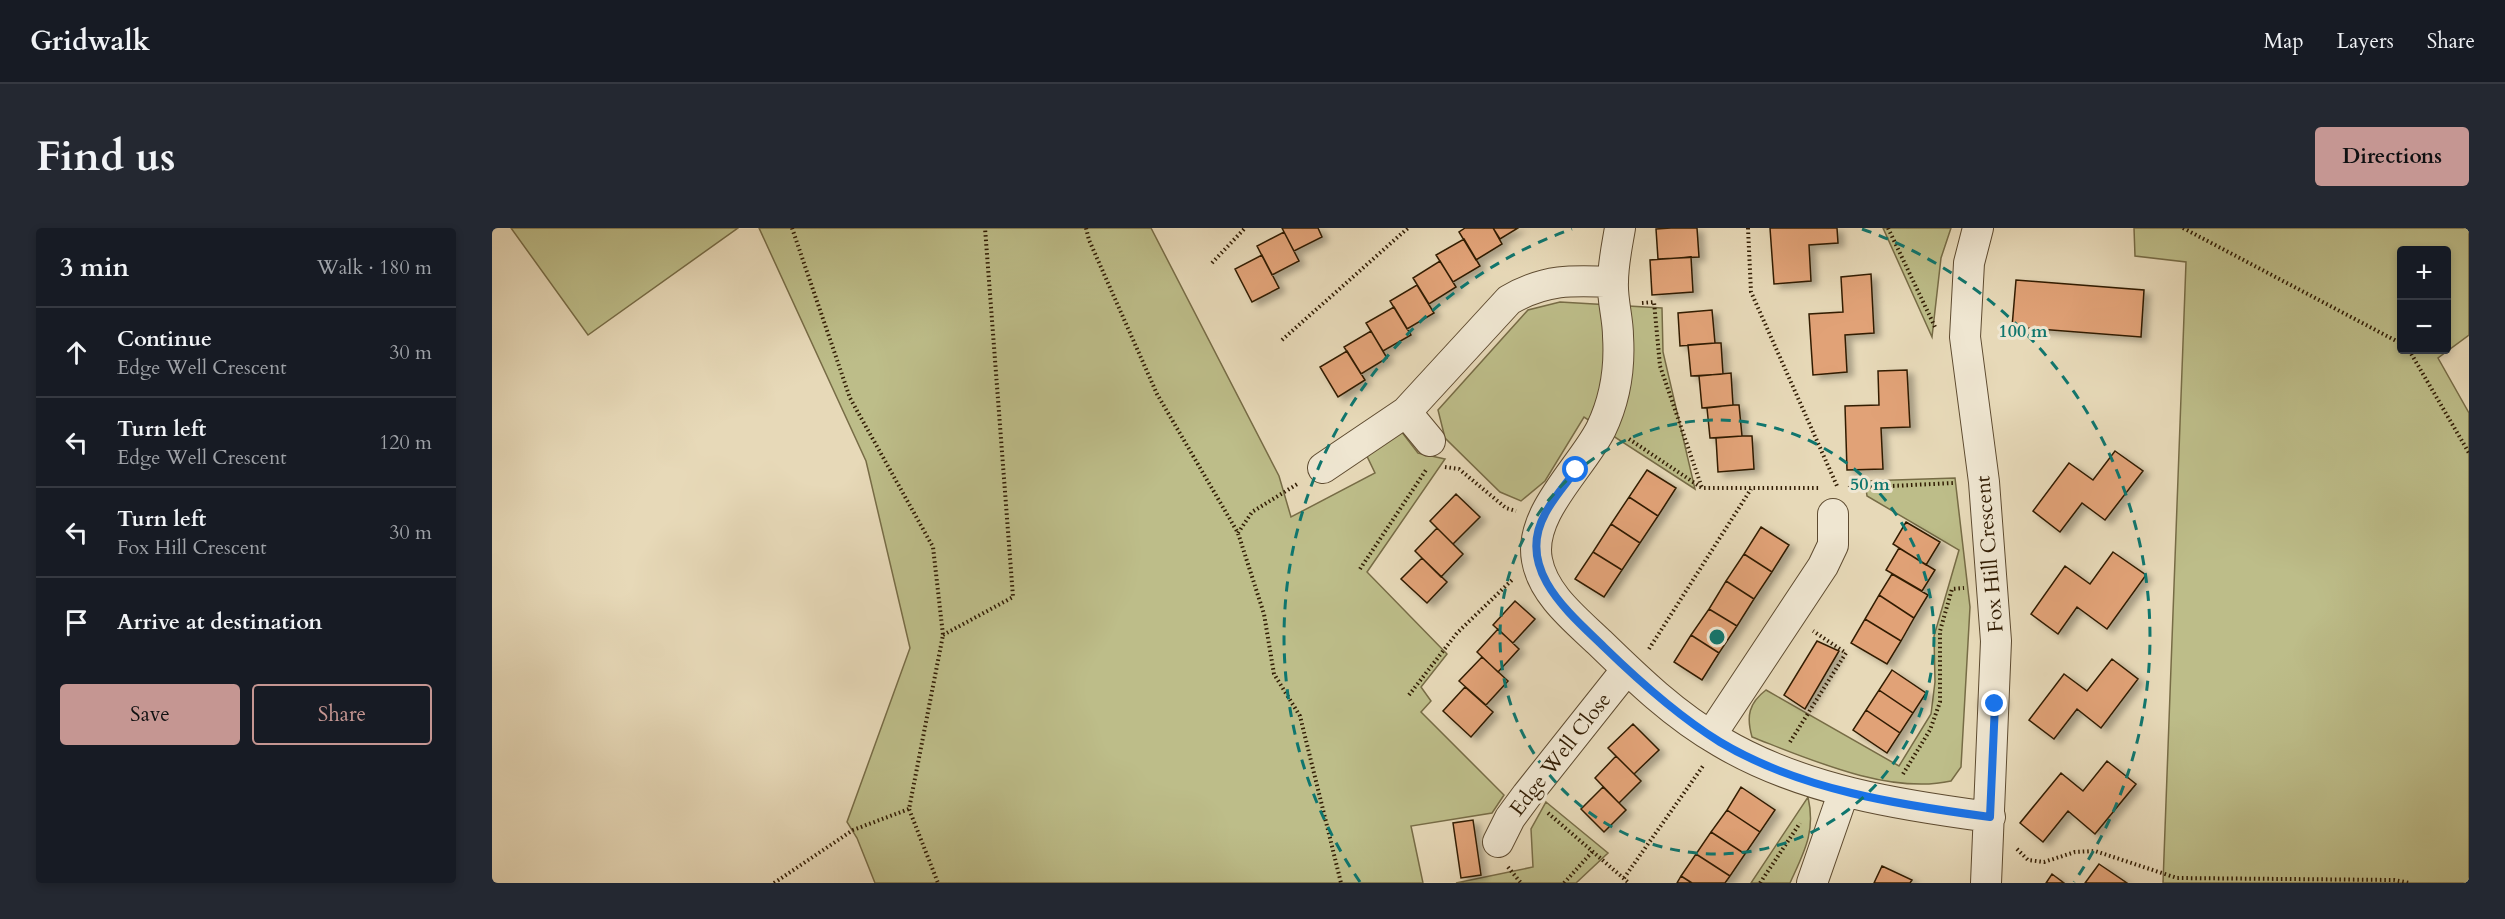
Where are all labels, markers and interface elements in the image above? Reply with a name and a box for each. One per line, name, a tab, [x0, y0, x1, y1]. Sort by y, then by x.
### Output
text: Gridwalk	[30, 22, 150, 60]
text: Map	[2264, 27, 2304, 56]
text: Layers	[2337, 27, 2394, 56]
text: Share	[2427, 27, 2475, 56]
button: Directions	[2315, 127, 2469, 186]
text: Find us	[36, 128, 176, 185]
map controls	[2397, 246, 2451, 354]
button: +	[2397, 246, 2451, 300]
text: 3 min	[60, 250, 129, 285]
text: Walk · 180 m	[317, 254, 432, 281]
button: −	[2397, 300, 2451, 354]
text: 100 m	[1998, 319, 2048, 344]
text: Continue	[117, 324, 212, 354]
icon: ahead	[60, 336, 93, 369]
text: 30 m	[389, 339, 432, 366]
text: Edge Well Crescent	[117, 354, 287, 381]
text: Turn left	[117, 414, 206, 444]
icon: left	[60, 426, 93, 459]
text: 120 m	[379, 429, 432, 456]
text: Edge Well Crescent	[117, 444, 287, 471]
route start	[1562, 456, 1588, 482]
text: 50 m	[1850, 472, 1890, 497]
street label: Fox Hill Crescent	[1968, 474, 2011, 633]
text: Turn left	[117, 504, 206, 534]
icon: left	[60, 516, 93, 549]
text: 30 m	[389, 519, 432, 546]
text: Fox Hill Crescent	[117, 534, 267, 561]
icon: arrive	[60, 606, 93, 639]
text: Arrive at destination	[117, 607, 322, 637]
centre of rings	[1707, 627, 1727, 647]
button: Save	[60, 684, 240, 745]
button: Share	[252, 684, 432, 745]
street label: Edge Well Close	[1503, 686, 1618, 822]
route end	[1981, 690, 2007, 716]

